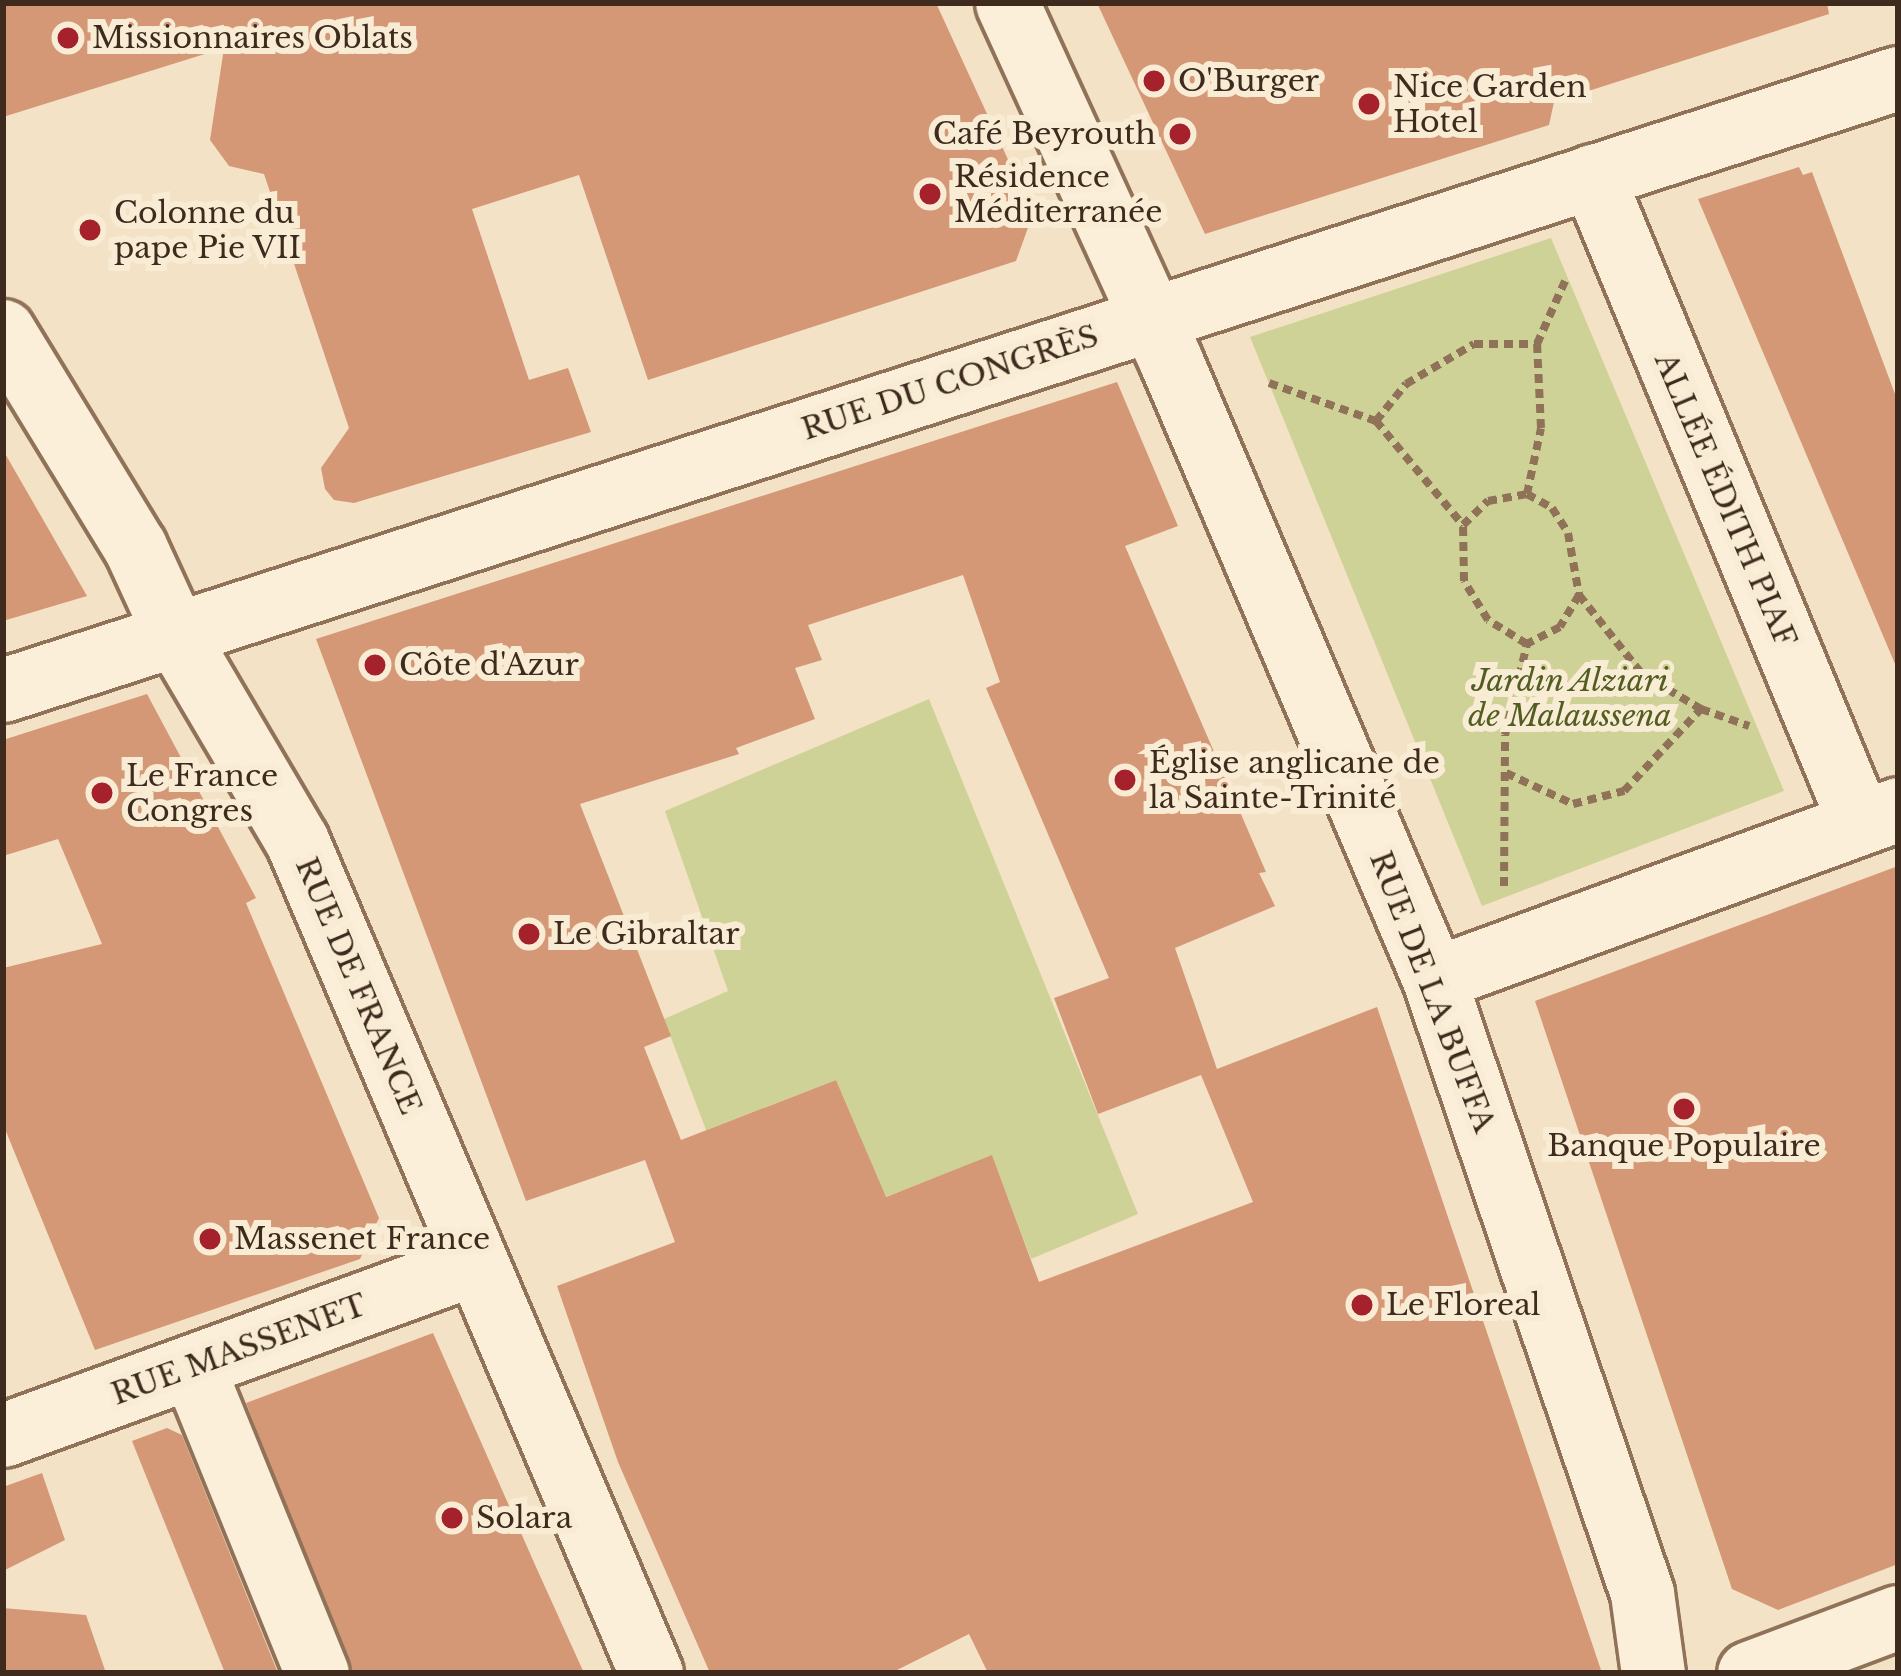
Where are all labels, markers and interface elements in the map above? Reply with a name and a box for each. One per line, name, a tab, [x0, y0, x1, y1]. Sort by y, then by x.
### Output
place label: Missionnaires Oblats	[92, 20, 413, 56]
marker: Missionnaires Oblats	[55, 25, 81, 51]
place label: O'Burger	[1178, 63, 1319, 99]
marker: O'Burger	[1141, 68, 1167, 94]
place label: Nice Garden Hotel	[1393, 69, 1587, 140]
marker: Nice Garden Hotel	[1356, 91, 1382, 117]
place label: Café Beyrouth	[933, 116, 1156, 152]
marker: Café Beyrouth	[1167, 121, 1193, 147]
place label: Résidence Méditerranée	[954, 159, 1162, 230]
marker: Résidence Méditerranée	[917, 181, 943, 207]
place label: Colonne du pape Pie VII	[114, 195, 302, 266]
marker: Colonne du pape Pie VII	[77, 217, 103, 243]
street label: RUE DU CONGRÈS	[797, 318, 1103, 448]
street label: ALLÉE ÉDITH PIAF	[1647, 347, 1803, 653]
place label: Côte d'Azur	[399, 647, 579, 683]
marker: Côte d'Azur	[362, 652, 388, 678]
park label: Jardin Alziari de Malaussena	[1468, 663, 1672, 734]
place label: Église anglicane de la Sainte-Trinité	[1149, 745, 1440, 816]
place label: Le France Congres	[126, 758, 278, 828]
marker: Église anglicane de la Sainte-Trinité	[1112, 767, 1138, 793]
marker: Le France Congres	[89, 780, 115, 806]
street label: RUE DE LA BUFFA	[1362, 846, 1502, 1138]
street label: RUE DE FRANCE	[288, 852, 428, 1120]
place label: Le Gibraltar	[553, 916, 740, 952]
marker: Le Gibraltar	[516, 921, 542, 947]
marker: Banque Populaire	[1671, 1096, 1697, 1122]
place label: Banque Populaire	[1547, 1128, 1821, 1164]
place label: Massenet France	[234, 1221, 490, 1257]
marker: Massenet France	[197, 1226, 223, 1252]
street label: RUE MASSENET	[107, 1287, 371, 1413]
place label: Le Floreal	[1386, 1287, 1541, 1323]
marker: Le Floreal	[1349, 1292, 1375, 1318]
place label: Solara	[476, 1500, 572, 1536]
marker: Solara	[439, 1505, 465, 1531]

